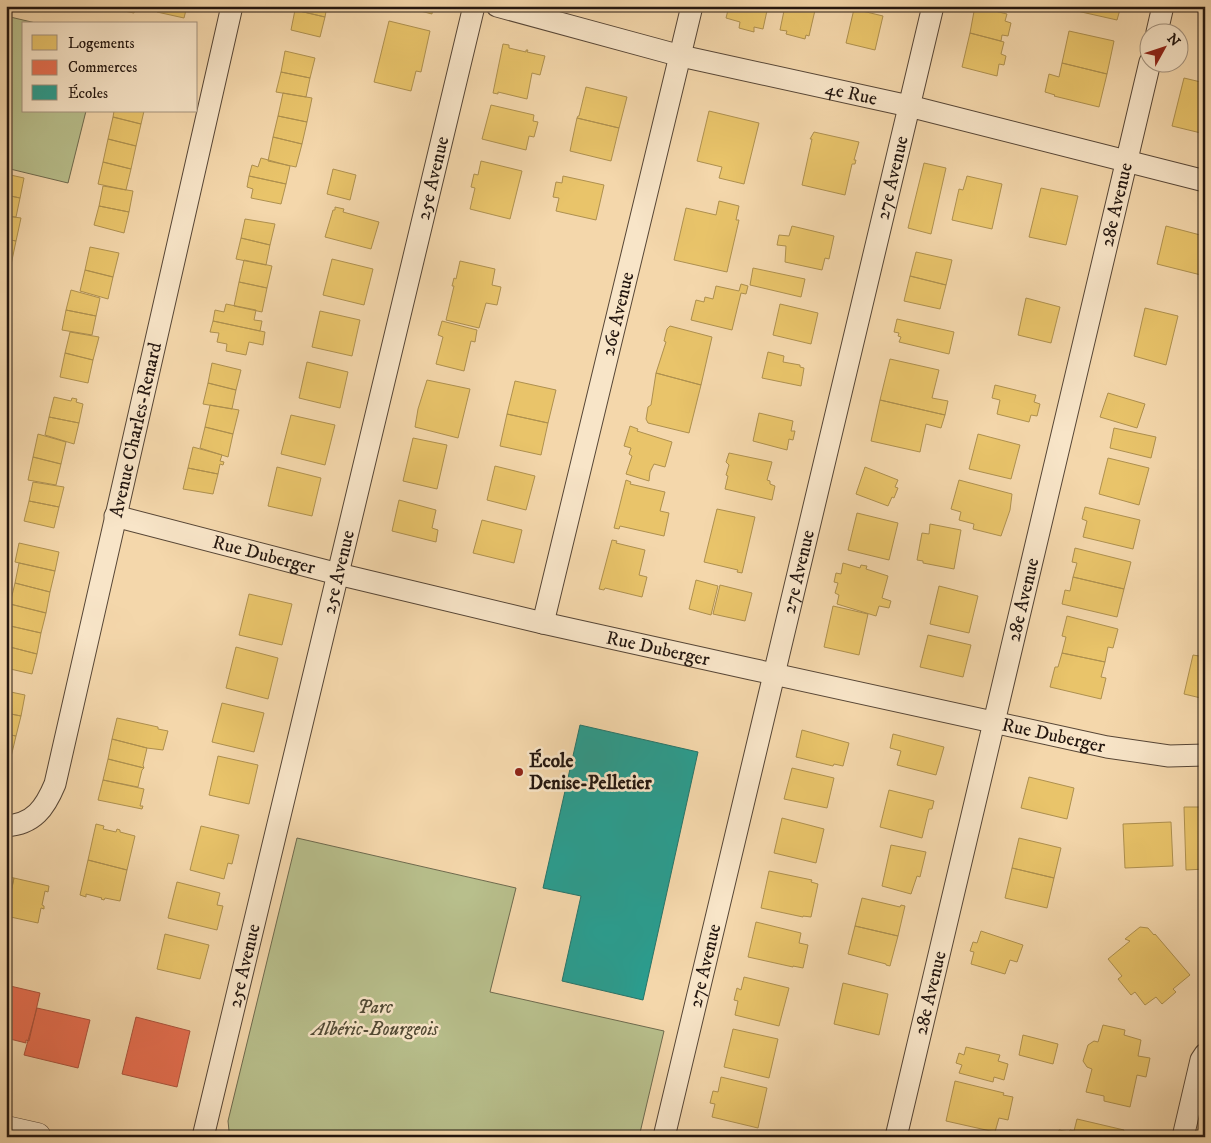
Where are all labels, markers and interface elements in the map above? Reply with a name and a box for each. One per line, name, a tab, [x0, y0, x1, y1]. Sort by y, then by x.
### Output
legend	[22, 22, 198, 112]
north arrow	[1138, 22, 1188, 72]
text: N	[1163, 30, 1184, 51]
text: Logements	[68, 34, 135, 53]
text: Commerces	[68, 58, 137, 77]
street label: 4e Rue	[823, 76, 880, 110]
text: Écoles	[68, 84, 108, 103]
street label: 27e Avenue	[871, 133, 913, 222]
street label: 25e Avenue	[412, 134, 454, 222]
street label: 28e Avenue	[1095, 160, 1137, 249]
street label: 26e Avenue	[596, 269, 639, 358]
street label: Avenue Charles-Renard	[104, 340, 167, 520]
street label: 27e Avenue	[777, 527, 820, 616]
street label: 25e Avenue	[317, 528, 360, 616]
street label: Rue Duberger	[210, 530, 318, 579]
street label: 28e Avenue	[1002, 555, 1044, 644]
street label: Rue Duberger	[604, 626, 712, 671]
street label: Rue Duberger	[1000, 713, 1107, 758]
place label: École Denise-Pelletier	[529, 748, 652, 795]
marker: École Denise-Pelletier	[513, 766, 525, 778]
street label: 25e Avenue	[223, 921, 265, 1010]
street label: 27e Avenue	[684, 921, 726, 1010]
street label: 28e Avenue	[909, 949, 951, 1037]
park label: Parc Albéric-Bourgeois	[310, 996, 439, 1041]

